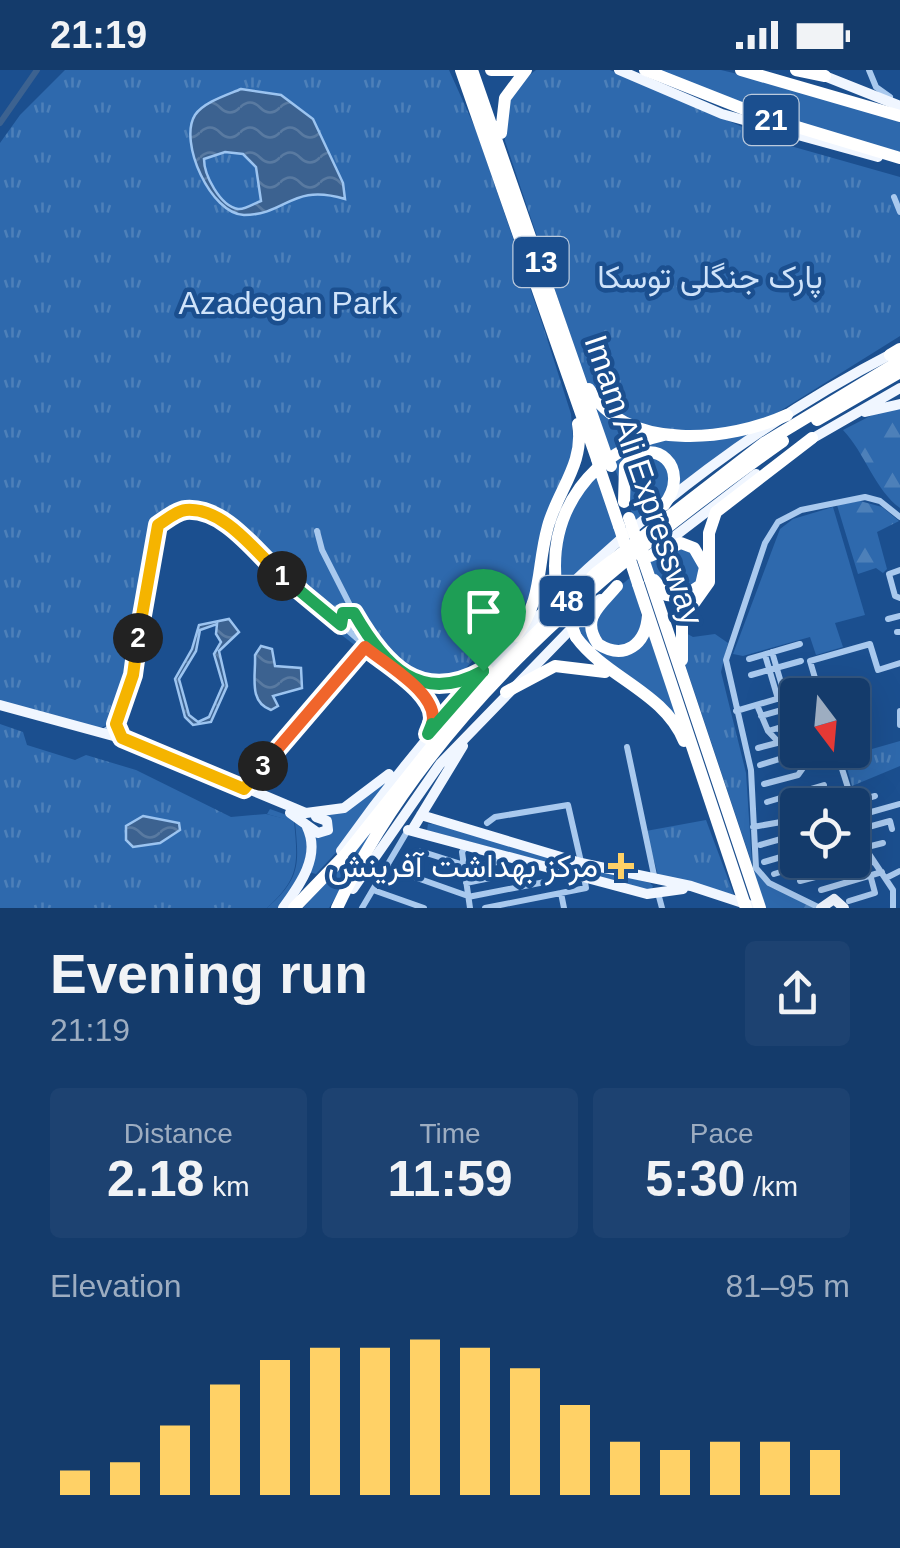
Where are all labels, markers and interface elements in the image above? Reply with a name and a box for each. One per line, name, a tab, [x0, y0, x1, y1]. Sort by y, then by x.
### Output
text: 21:19	[50, 14, 147, 56]
road number: 21	[744, 95, 798, 145]
road number: 13	[514, 237, 568, 287]
park label: پارک جنگلی توسکا	[597, 259, 823, 299]
park label: Azadegan Park	[179, 285, 398, 321]
street label: Imam Ali Expressway	[577, 330, 711, 630]
pin: 1	[257, 551, 307, 601]
text: 1	[274, 560, 290, 591]
pin	[441, 569, 526, 672]
road number: 48	[540, 576, 594, 626]
icon: arrive	[456, 584, 511, 639]
pin: 2	[113, 613, 163, 663]
text: 2	[130, 622, 146, 653]
north arrow	[780, 678, 870, 768]
map controls	[780, 678, 870, 878]
pin: 3	[238, 741, 288, 791]
text: 3	[255, 750, 271, 781]
button: locate	[780, 788, 870, 878]
place label: مرکز بهداشت آفرینش	[328, 848, 598, 886]
marker: مرکز بهداشت آفرینش	[608, 853, 634, 879]
button: share	[745, 941, 850, 1046]
text: Evening run	[50, 943, 368, 1005]
text: 21:19	[50, 1012, 130, 1048]
text: Distance	[124, 1118, 233, 1149]
text: Time	[419, 1118, 481, 1149]
text: Pace	[690, 1118, 754, 1149]
text: 2.18	[107, 1151, 204, 1207]
text: 11:59	[387, 1151, 513, 1207]
text: 5:30	[645, 1151, 745, 1207]
text: km	[204, 1171, 250, 1202]
text: /km	[745, 1171, 798, 1202]
text: Elevation	[50, 1268, 182, 1304]
text: 81–95 m	[725, 1268, 850, 1304]

